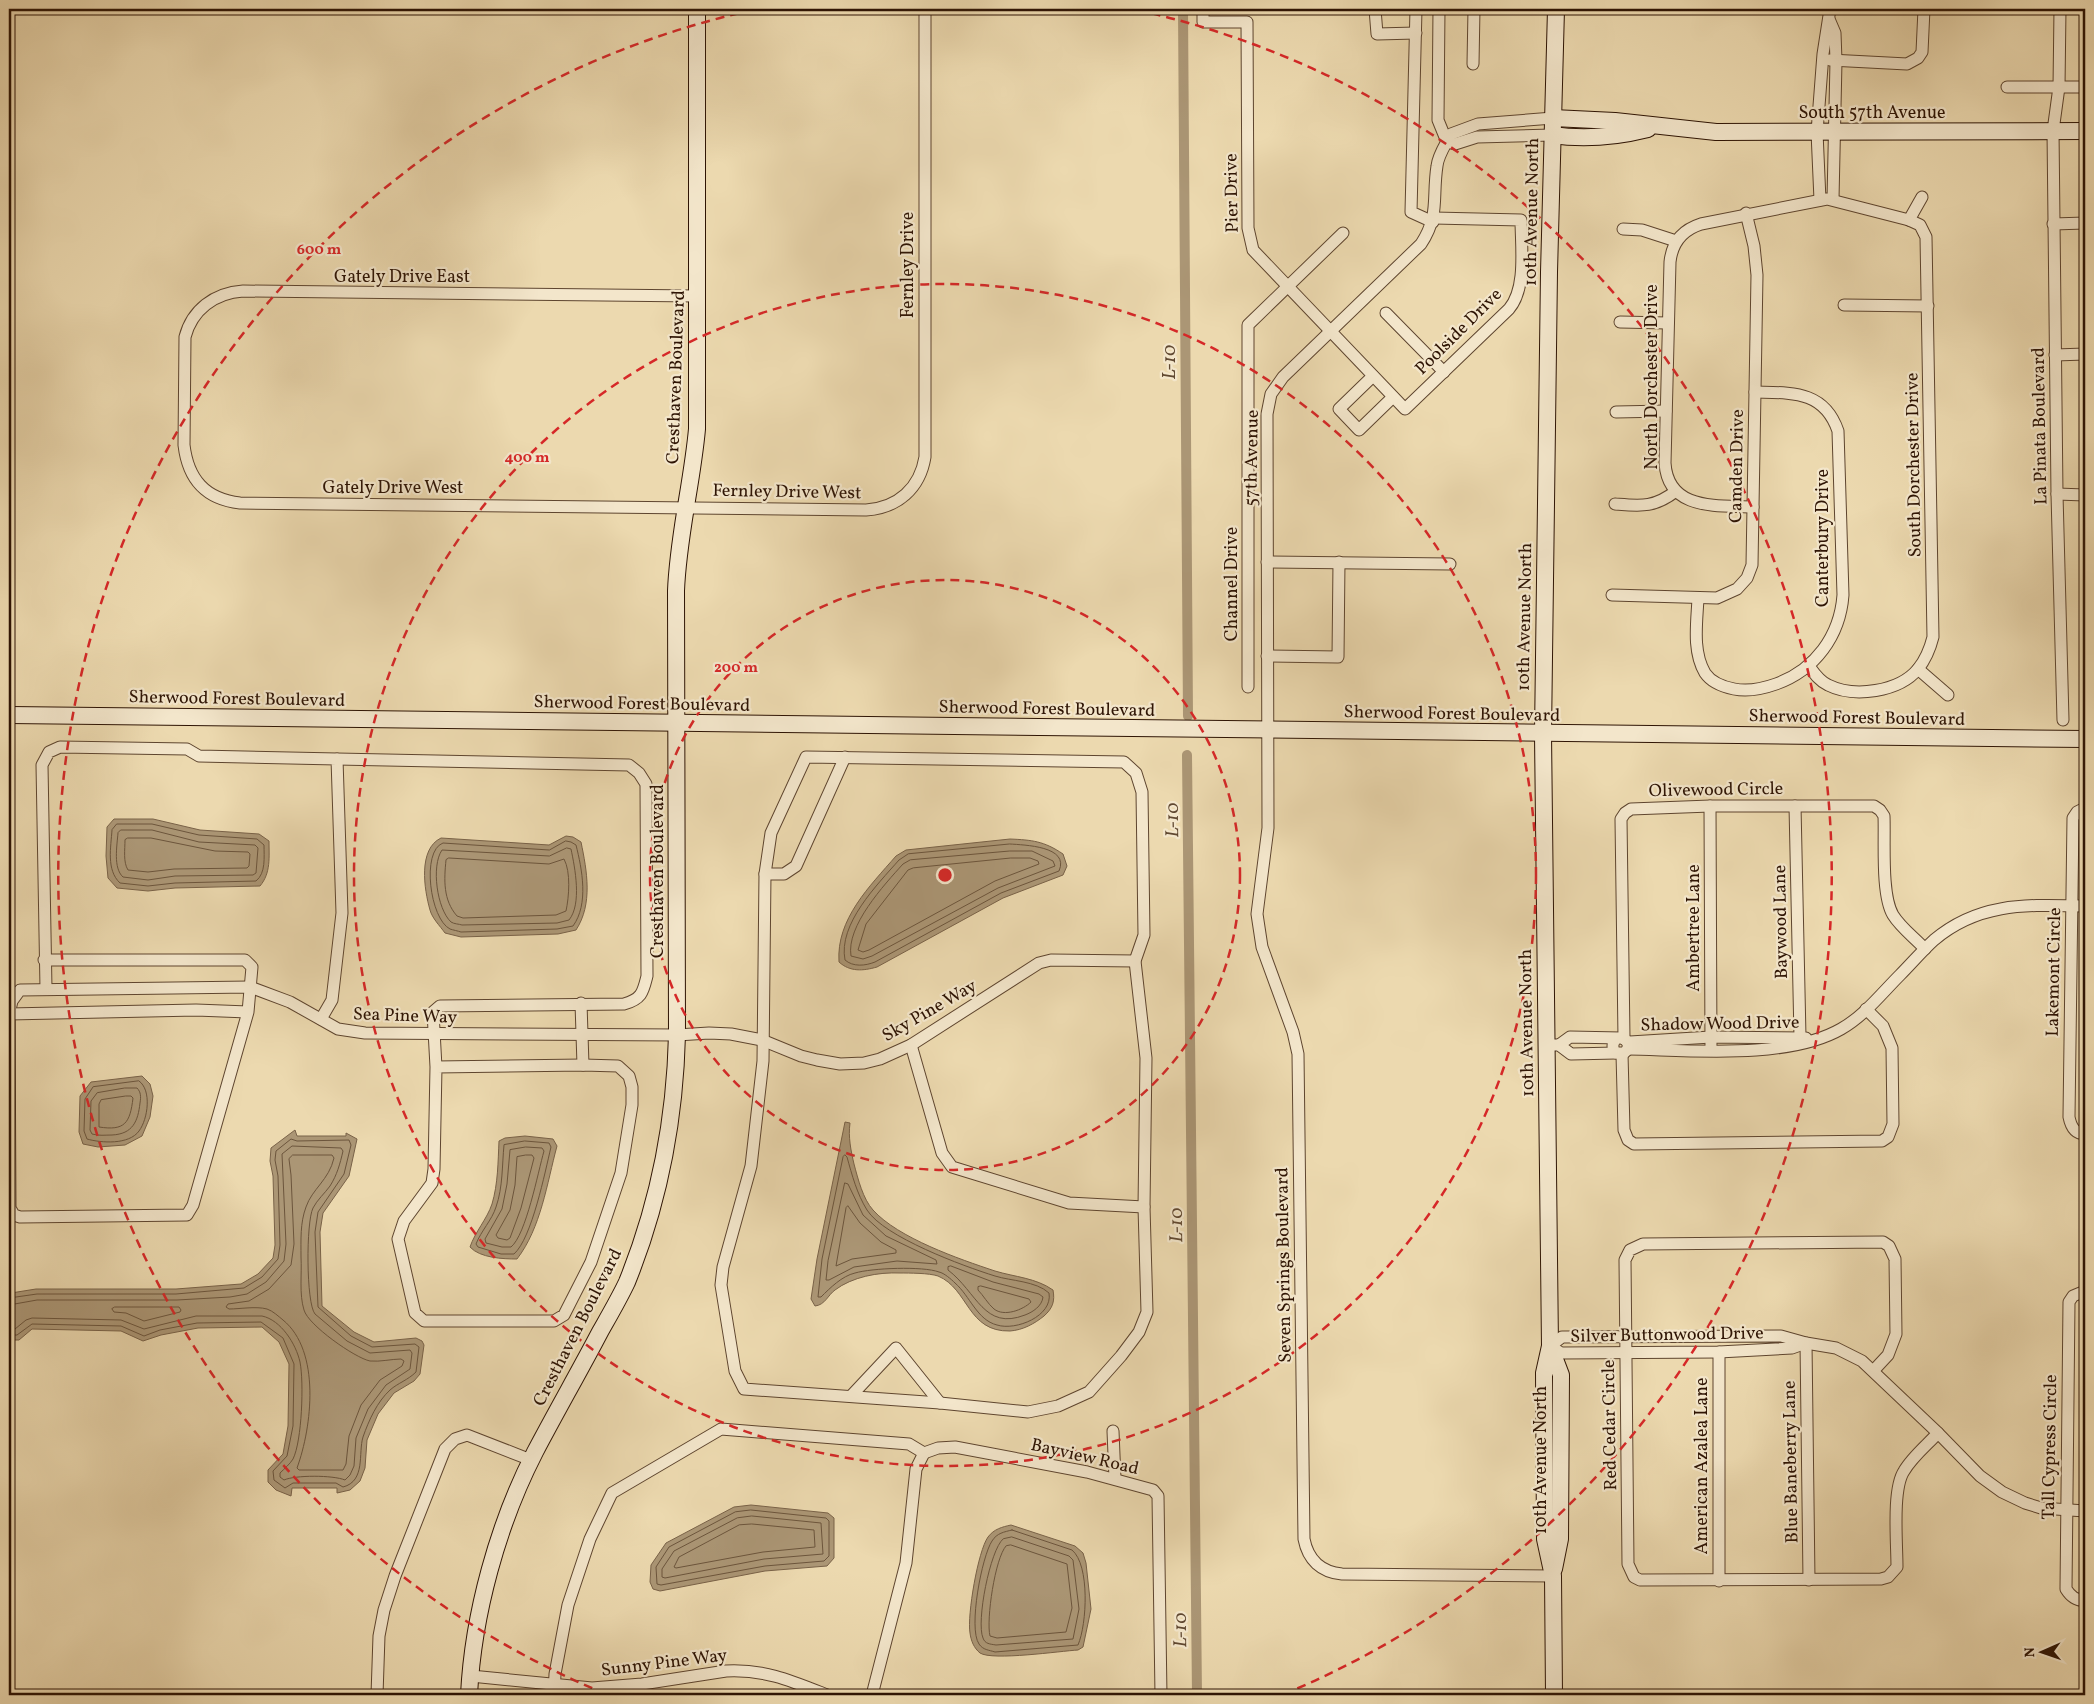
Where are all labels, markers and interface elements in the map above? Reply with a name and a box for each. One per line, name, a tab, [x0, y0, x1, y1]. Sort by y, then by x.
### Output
street label: South 57th Avenue	[1798, 101, 1946, 126]
street label: 10th Avenue North	[1519, 137, 1546, 286]
street label: Pier Drive	[1219, 153, 1246, 233]
street label: Fernley Drive	[896, 212, 921, 318]
text: 600 m	[297, 240, 342, 261]
street label: Gately Drive East	[334, 265, 470, 290]
street label: Poolside Drive	[1410, 283, 1508, 381]
street label: North Dorchester Drive	[1640, 284, 1665, 470]
street label: Cresthaven Boulevard	[661, 290, 692, 464]
water label: L-10	[1157, 344, 1183, 380]
street label: La Pinata Boulevard	[2027, 347, 2054, 505]
street label: South Dorchester Drive	[1900, 372, 1929, 558]
street label: 57th Avenue	[1239, 409, 1266, 507]
street label: Camden Drive	[1724, 409, 1751, 523]
text: 400 m	[505, 448, 550, 469]
street label: Canterbury Drive	[1811, 469, 1836, 607]
street label: Gately Drive West	[323, 476, 463, 501]
street label: Fernley Drive West	[712, 479, 862, 506]
street label: Channel Drive	[1220, 527, 1245, 641]
street label: 10th Avenue North	[1512, 542, 1539, 691]
text: 200 m	[714, 658, 758, 679]
street label: Sherwood Forest Boulevard	[128, 685, 346, 714]
street label: Sherwood Forest Boulevard	[533, 690, 751, 719]
street label: Sherwood Forest Boulevard	[938, 695, 1156, 724]
street label: Sherwood Forest Boulevard	[1343, 700, 1561, 729]
street label: Sherwood Forest Boulevard	[1748, 704, 1966, 733]
street label: Olivewood Circle	[1649, 777, 1783, 804]
street label: Cresthaven Boulevard	[646, 784, 671, 958]
water label: L-10	[1160, 802, 1186, 838]
street label: Ambertree Lane	[1682, 864, 1707, 992]
street label: Baywood Lane	[1768, 865, 1795, 979]
centre of rings	[936, 866, 954, 884]
street label: Lakemont Circle	[2041, 907, 2068, 1037]
street label: 10th Avenue North	[1514, 948, 1541, 1097]
street label: Sky Pine Way	[878, 974, 982, 1049]
street label: Sea Pine Way	[352, 1002, 458, 1031]
street label: Shadow Wood Drive	[1640, 1011, 1800, 1038]
street label: Seven Springs Boulevard	[1270, 1167, 1299, 1363]
water label: L-10	[1164, 1207, 1190, 1243]
street label: Cresthaven Boulevard	[528, 1244, 629, 1411]
street label: Silver Buttonwood Drive	[1570, 1321, 1764, 1350]
street label: Red Cedar Circle	[1597, 1359, 1624, 1491]
street label: Tall Cypress Circle	[2037, 1374, 2064, 1520]
street label: American Azalea Lane	[1690, 1378, 1715, 1554]
street label: Blue Baneberry Lane	[1778, 1380, 1805, 1544]
street label: 10th Avenue North	[1529, 1386, 1554, 1534]
street label: Bayview Road	[1028, 1433, 1141, 1482]
water label: L-10	[1168, 1612, 1194, 1648]
north arrow	[2016, 1626, 2066, 1676]
street label: Sunny Pine Way	[600, 1643, 729, 1684]
text: N	[2021, 1647, 2040, 1658]

